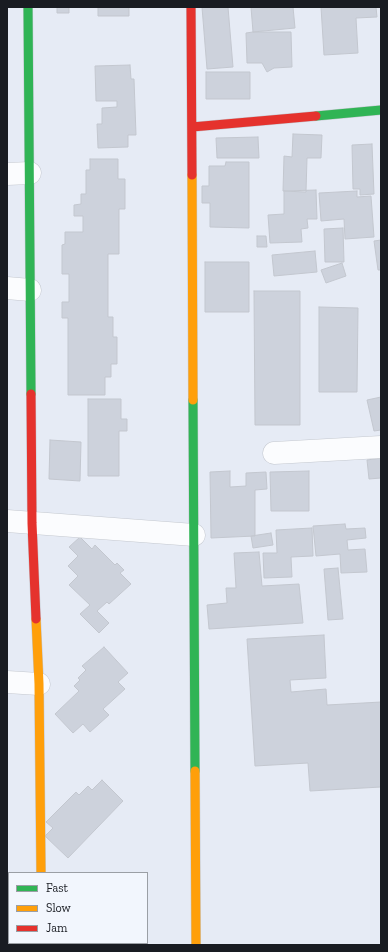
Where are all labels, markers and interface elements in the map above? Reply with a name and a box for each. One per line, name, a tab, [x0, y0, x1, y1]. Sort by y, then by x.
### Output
legend	[8, 872, 148, 944]
text: Fast	[46, 881, 68, 895]
text: Slow	[46, 901, 71, 915]
text: Jam	[46, 921, 67, 935]

